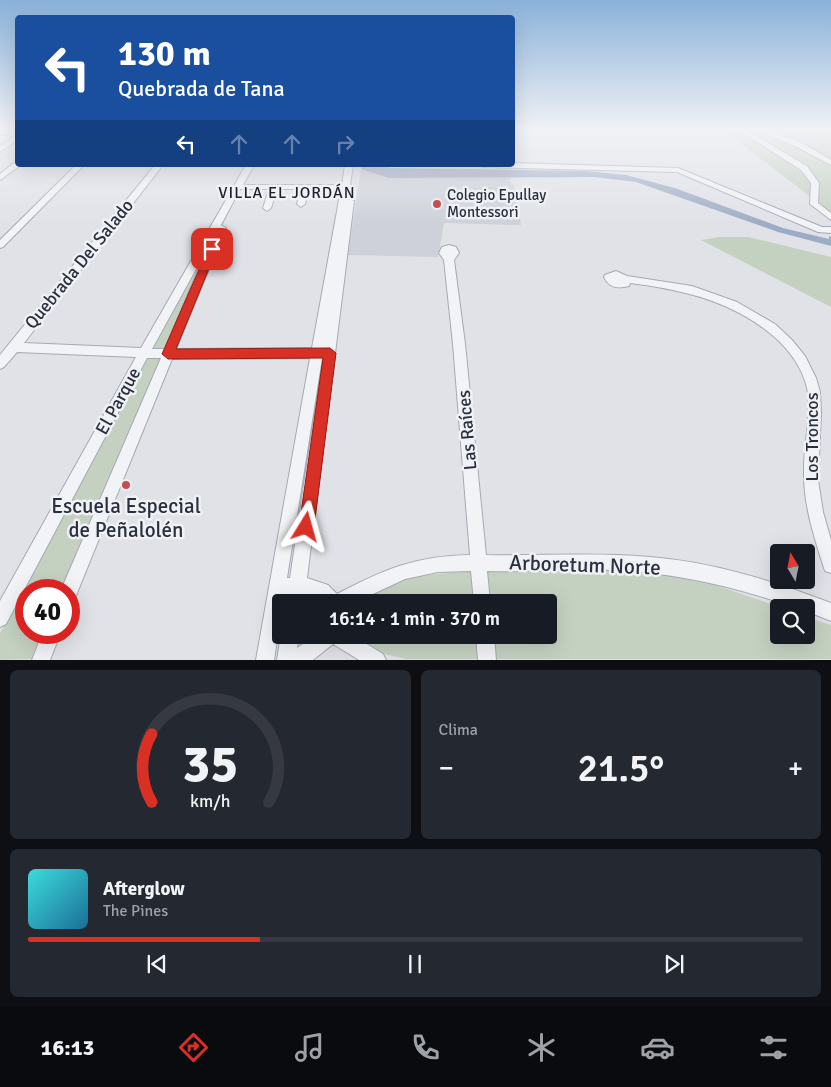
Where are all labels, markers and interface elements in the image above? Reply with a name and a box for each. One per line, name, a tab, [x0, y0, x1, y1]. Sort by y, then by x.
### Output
text: 130 m	[118, 32, 211, 75]
icon: left	[35, 35, 100, 100]
text: Quebrada de Tana	[118, 75, 285, 102]
icon: left	[172, 130, 200, 158]
icon: ahead	[225, 130, 253, 158]
icon: ahead	[278, 130, 306, 158]
icon: right	[331, 130, 359, 158]
district label: VILLA EL JORDÁN	[218, 183, 356, 203]
place label: Colegio Epullay Montessori	[447, 186, 546, 221]
street label: Quebrada Del Salado	[20, 195, 138, 333]
marker: Colegio Epullay Montessori	[431, 198, 443, 210]
pin	[191, 228, 233, 270]
icon: arrive	[198, 235, 226, 263]
street label: El Parque	[91, 364, 145, 438]
street label: Las Raíces	[453, 389, 481, 471]
street label: Los Troncos	[801, 392, 823, 482]
marker: Escuela Especial de Peñalolén	[120, 479, 132, 491]
place label: Escuela Especial de Peñalolén	[51, 493, 201, 543]
position arrow	[279, 500, 331, 552]
north arrow	[770, 544, 815, 589]
map controls	[770, 544, 815, 644]
street label: Arboretum Norte	[509, 549, 661, 581]
speed limit sign: 40	[15, 579, 80, 644]
button: search	[770, 599, 815, 644]
text: 16:14 · 1 min · 370 m	[329, 607, 500, 631]
text: Clima	[439, 720, 478, 740]
text: 35	[182, 732, 238, 796]
text: 21.5°	[577, 745, 664, 792]
text: −	[439, 751, 454, 785]
text: +	[788, 751, 803, 785]
text: km/h	[190, 790, 230, 812]
text: Afterglow	[103, 877, 185, 901]
text: The Pines	[103, 901, 168, 921]
icon: previous	[143, 950, 171, 978]
icon: pause	[401, 950, 429, 978]
icon: next	[660, 950, 688, 978]
icon: directions	[176, 1030, 211, 1065]
icon: music	[292, 1030, 327, 1065]
icon: phone	[408, 1030, 443, 1065]
icon: climate	[524, 1030, 559, 1065]
icon: car	[640, 1030, 675, 1065]
icon: filters	[756, 1030, 791, 1065]
text: 16:13	[41, 1034, 95, 1061]

